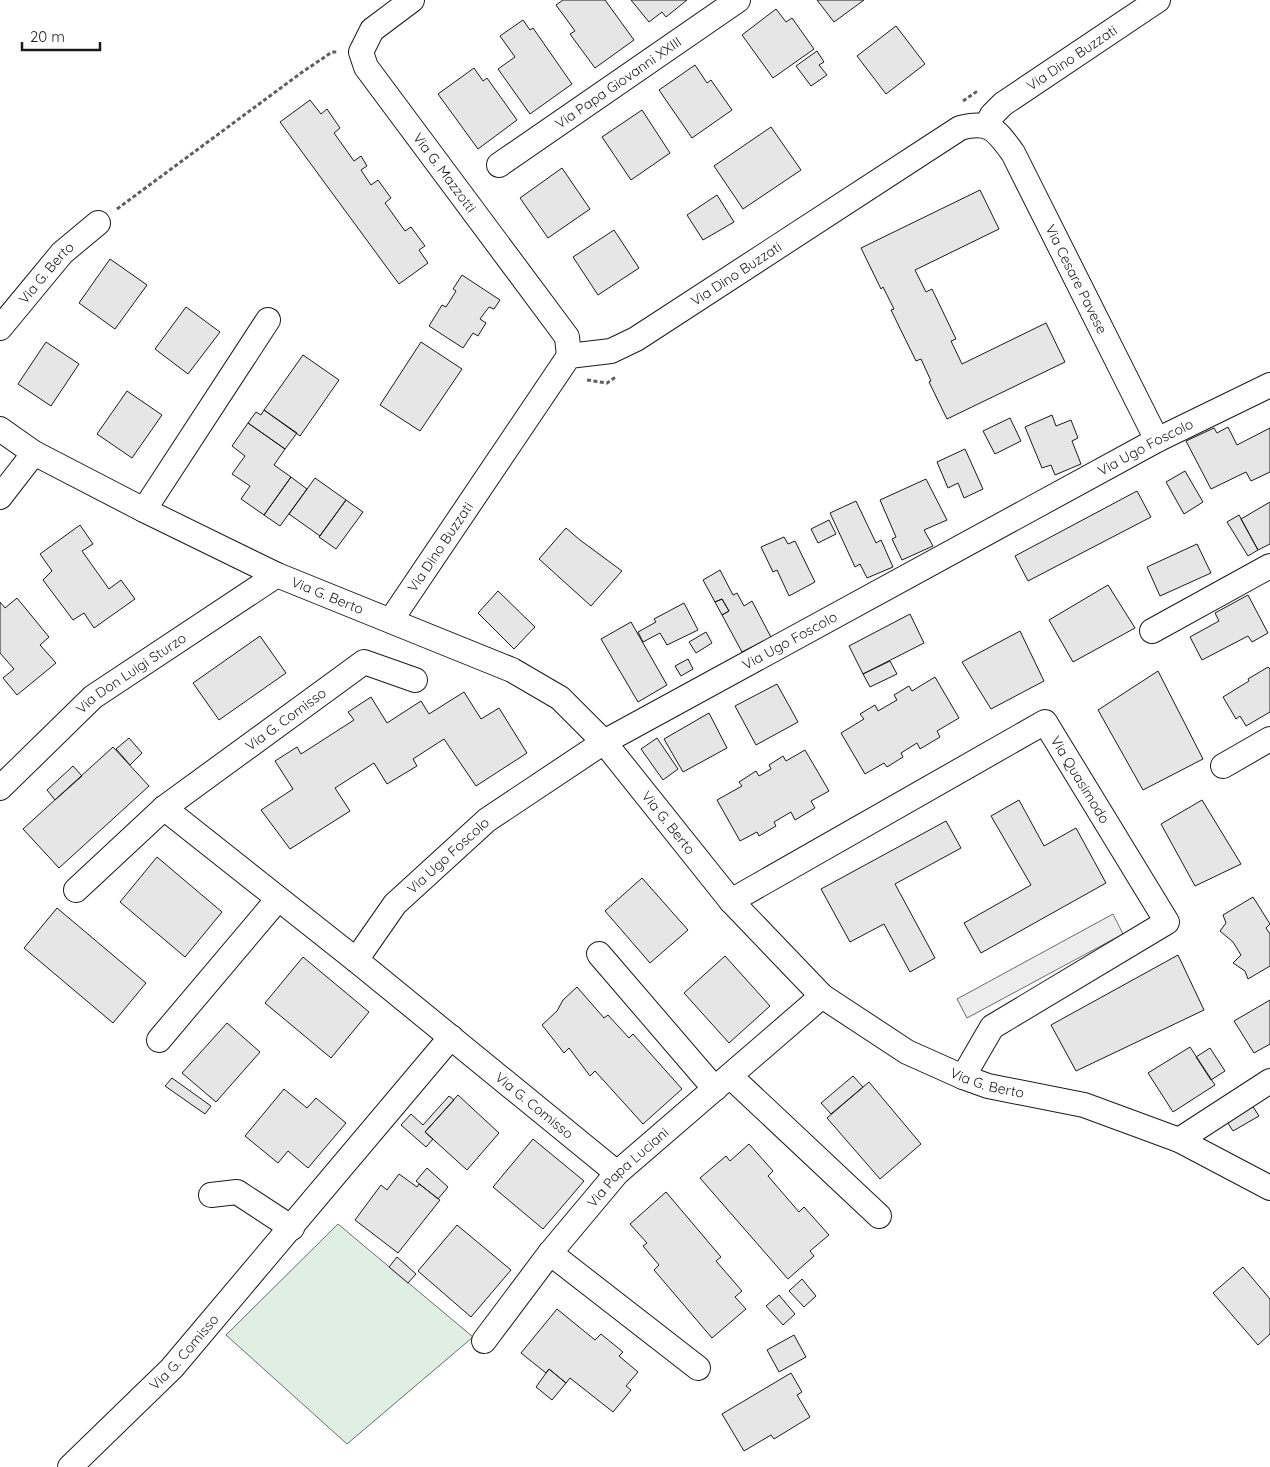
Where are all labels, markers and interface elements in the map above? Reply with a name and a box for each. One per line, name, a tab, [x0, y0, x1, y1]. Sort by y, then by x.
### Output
scale bar	[22, 20, 100, 52]
street label: Via Dino Buzzati	[1023, 21, 1120, 94]
text: 20 m	[30, 27, 65, 46]
street label: Via Papa Giovanni XXIII	[552, 33, 685, 133]
street label: Via G. Mazzotti	[409, 129, 480, 216]
street label: Via Cesare Pavese	[1041, 221, 1111, 337]
street label: Via G. Berto	[15, 238, 78, 308]
street label: Via Dino Buzzati	[687, 238, 785, 310]
street label: Via Ugo Foscolo	[1095, 415, 1196, 480]
street label: Via Dino Buzzati	[403, 499, 477, 596]
street label: Via G. Berto	[289, 573, 366, 618]
street label: Via Ugo Foscolo	[739, 607, 840, 674]
street label: Via Don Luigi Sturzo	[72, 629, 190, 718]
street label: Via G. Comisso	[242, 684, 330, 755]
street label: Via Quasimodo	[1047, 732, 1114, 827]
street label: Via G. Berto	[638, 787, 699, 858]
street label: Via Ugo Foscolo	[403, 813, 493, 898]
street label: Via G. Berto	[947, 1063, 1026, 1102]
street label: Via G. Comisso	[491, 1068, 577, 1143]
street label: Via Papa Luciani	[583, 1123, 672, 1211]
street label: Via G. Comisso	[146, 1310, 223, 1394]

